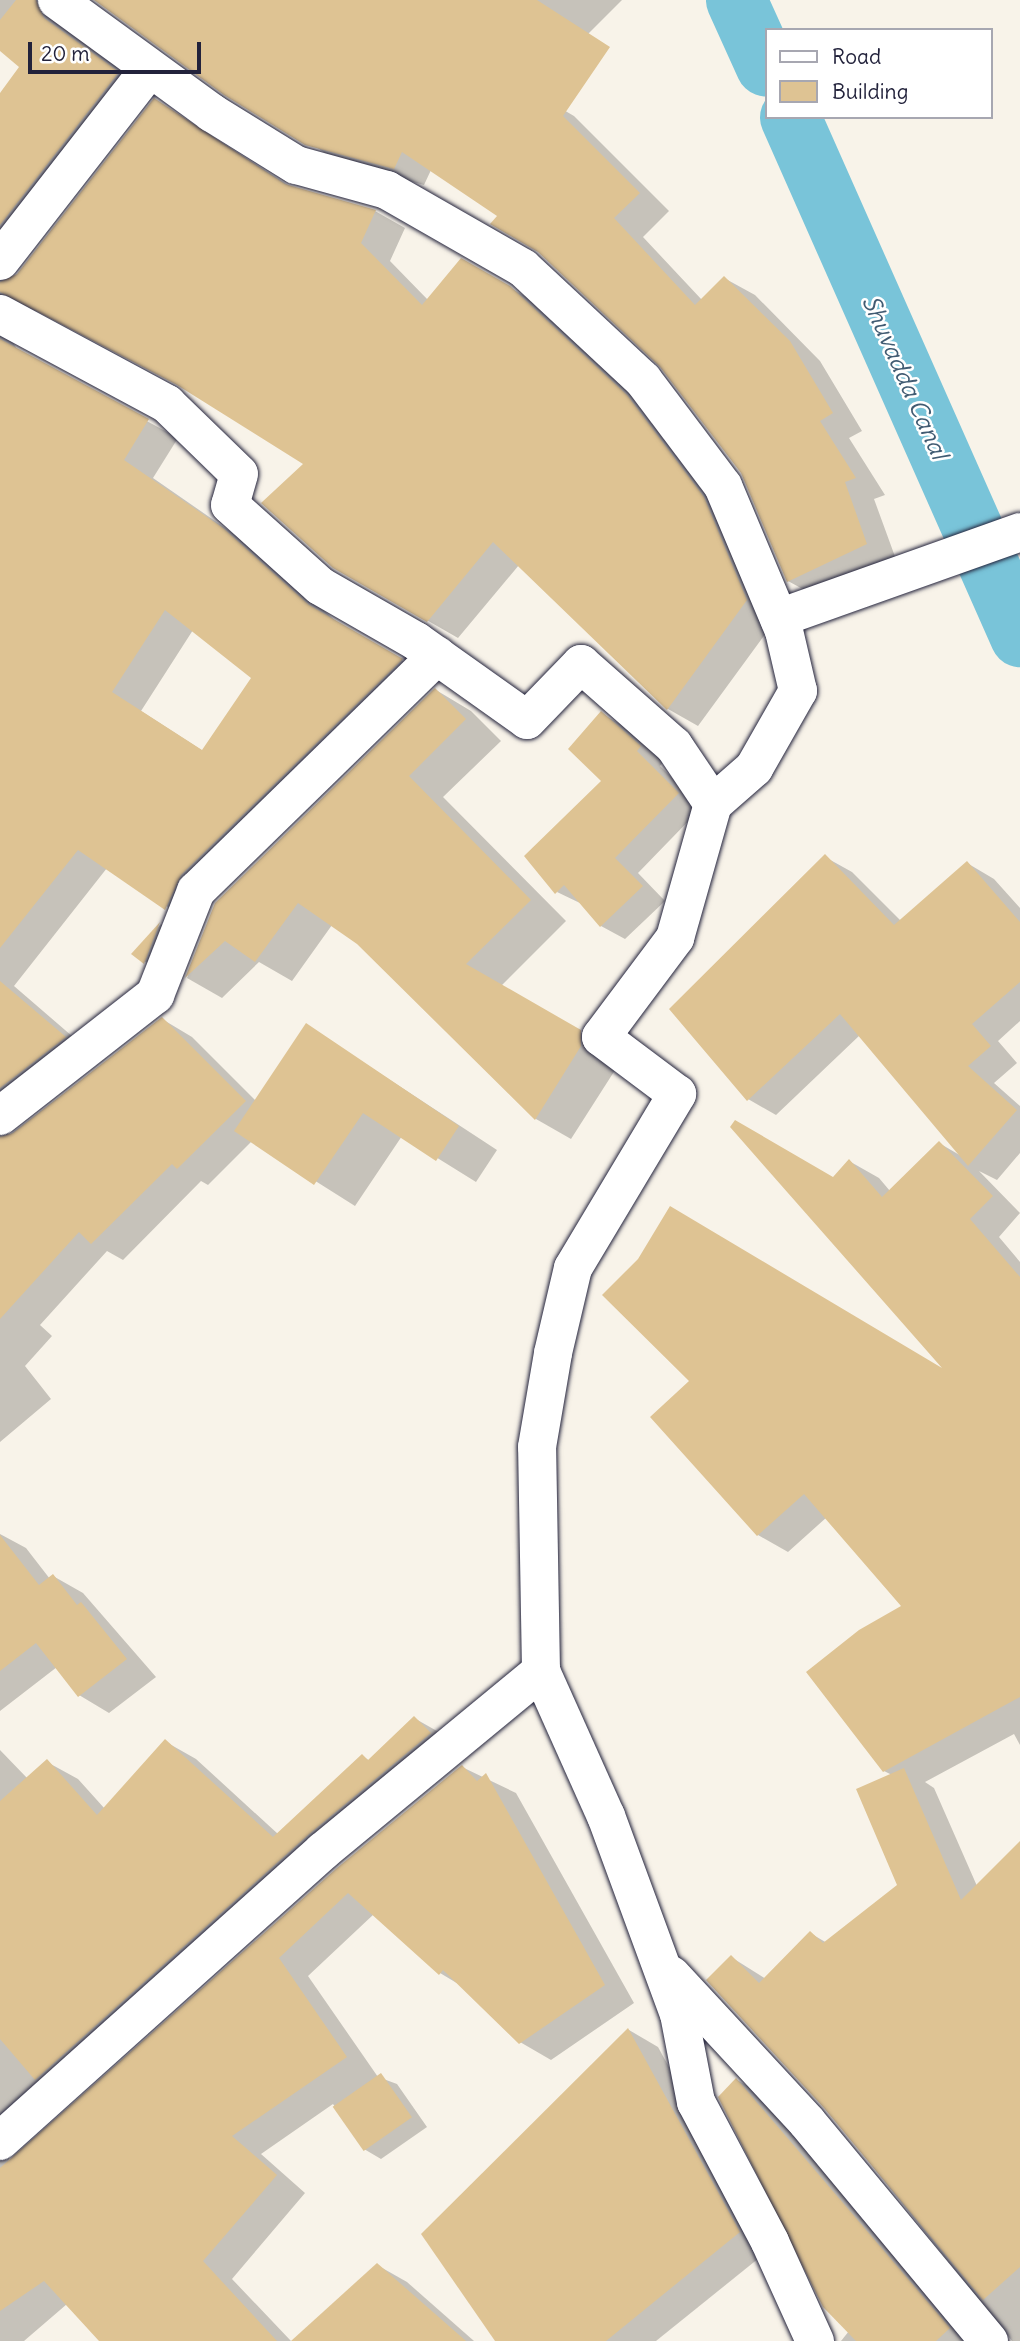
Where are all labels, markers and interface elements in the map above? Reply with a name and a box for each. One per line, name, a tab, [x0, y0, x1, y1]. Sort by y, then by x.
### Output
scale bar	[32, 28, 205, 72]
legend	[764, 28, 992, 119]
text: 20 m	[41, 40, 90, 67]
text: Road	[832, 43, 881, 70]
text: Building	[832, 78, 908, 105]
water label: Shuvadda Canal	[856, 291, 954, 463]

